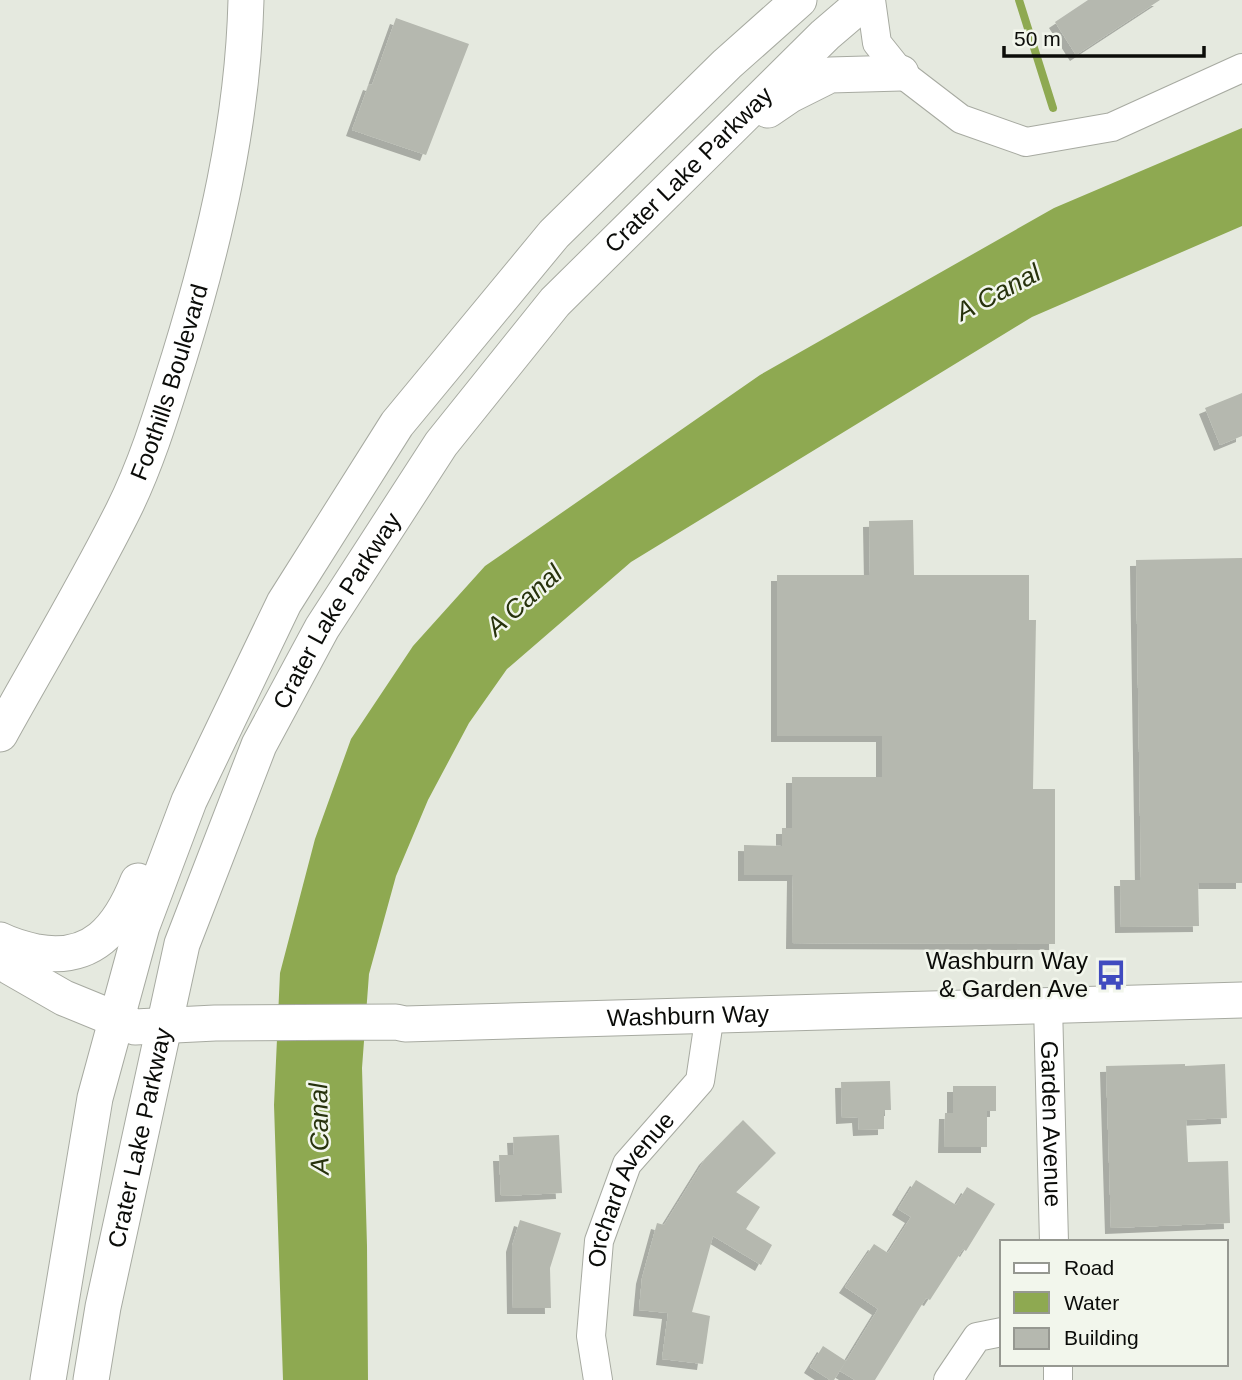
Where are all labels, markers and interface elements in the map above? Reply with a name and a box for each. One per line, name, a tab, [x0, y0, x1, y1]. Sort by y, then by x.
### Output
scale bar	[1004, 14, 1204, 58]
text: 50 m	[1014, 27, 1061, 50]
street label: Crater Lake Parkway	[599, 81, 778, 258]
water label: A Canal	[949, 257, 1047, 328]
street label: Foothills Boulevard	[125, 281, 213, 484]
street label: Crater Lake Parkway	[267, 508, 406, 713]
water label: A Canal	[478, 557, 569, 643]
place label: Washburn Way & Garden Ave	[926, 947, 1088, 1002]
bus stop icon: Washburn Way & Garden Ave	[1094, 958, 1128, 992]
street label: Washburn Way	[606, 1000, 769, 1031]
street label: Crater Lake Parkway	[102, 1025, 176, 1250]
street label: Garden Avenue	[1036, 1040, 1067, 1207]
water label: A Canal	[303, 1082, 335, 1177]
street label: Orchard Avenue	[583, 1106, 680, 1268]
legend	[1000, 1240, 1228, 1366]
text: Road	[1064, 1256, 1114, 1279]
text: Water	[1064, 1291, 1119, 1314]
text: Building	[1064, 1326, 1139, 1349]

